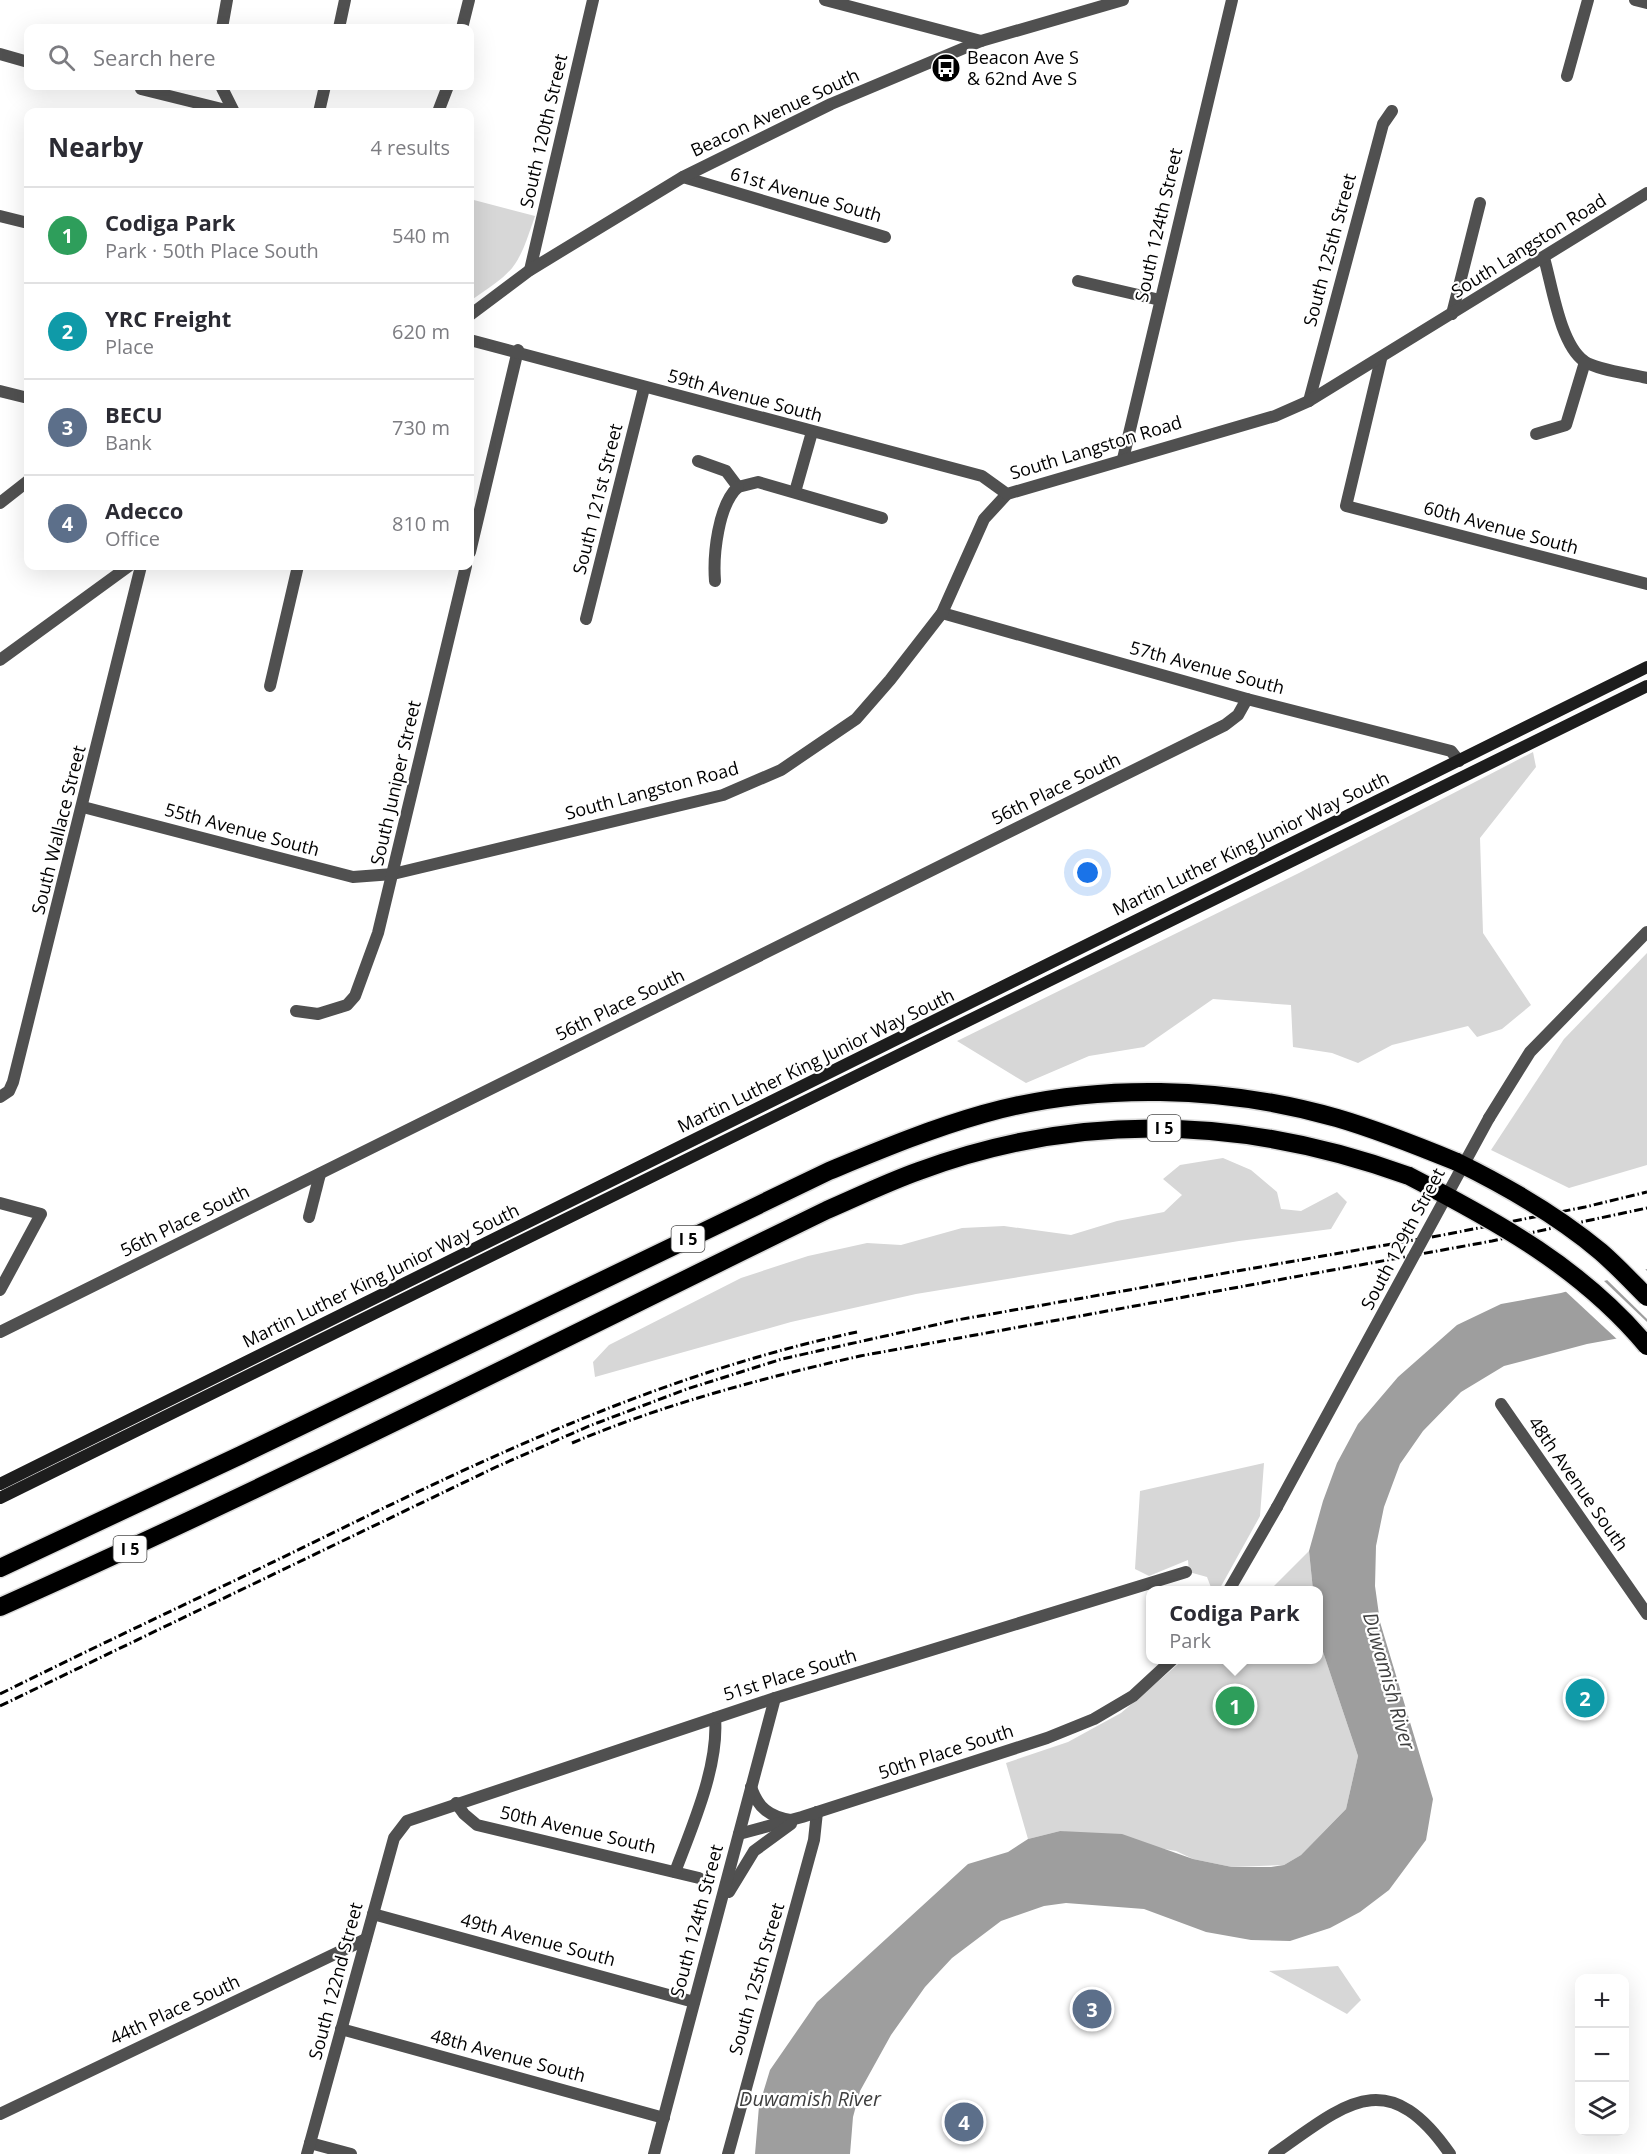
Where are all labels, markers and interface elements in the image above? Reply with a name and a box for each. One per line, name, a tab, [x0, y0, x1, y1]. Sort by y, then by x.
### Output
search box	[24, 24, 474, 90]
icon: search	[45, 41, 78, 74]
text: Search here	[93, 42, 216, 72]
place label: Beacon Ave S & 62nd Ave S	[967, 45, 1079, 90]
street label: South 120th Street	[514, 52, 572, 210]
bus stop icon: Beacon Ave S & 62nd Ave S	[930, 52, 962, 84]
street label: Beacon Avenue South	[686, 62, 863, 162]
text: Nearby	[48, 129, 143, 165]
text: 4 results	[370, 134, 450, 161]
street label: South 124th Street	[1129, 146, 1187, 304]
street label: 61st Avenue South	[728, 161, 885, 227]
street label: South 125th Street	[1297, 171, 1361, 329]
street label: South Langston Road	[1446, 188, 1611, 303]
text: Codiga Park	[105, 207, 235, 237]
text: 1	[62, 222, 73, 249]
text: 540 m	[392, 222, 450, 249]
text: Park · 50th Place South	[105, 237, 319, 264]
text: YRC Freight	[105, 303, 231, 333]
text: 2	[62, 318, 73, 345]
text: 620 m	[392, 318, 450, 345]
text: Place	[105, 333, 154, 360]
street label: 59th Avenue South	[665, 363, 825, 427]
text: BECU	[105, 399, 163, 429]
street label: South Langston Road	[1007, 409, 1185, 485]
text: 3	[62, 414, 73, 441]
text: 730 m	[392, 414, 450, 441]
street label: South 121st Street	[567, 421, 627, 577]
text: Bank	[105, 429, 152, 456]
text: Adecco	[105, 495, 183, 525]
street label: 60th Avenue South	[1421, 495, 1581, 559]
text: 4	[62, 510, 73, 537]
text: 810 m	[392, 510, 450, 537]
text: Office	[105, 525, 160, 552]
street label: 57th Avenue South	[1127, 635, 1287, 699]
street label: South Juniper Street	[364, 698, 426, 868]
street label: South Wallace Street	[25, 743, 91, 917]
street label: 56th Place South	[987, 746, 1124, 830]
street label: South Langston Road	[562, 755, 741, 825]
street label: Martin Luther King Junior Way South	[1108, 765, 1393, 921]
street label: 55th Avenue South	[162, 797, 322, 861]
your location	[1073, 858, 1102, 887]
street label: 56th Place South	[551, 962, 688, 1046]
street label: Martin Luther King Junior Way South	[673, 982, 958, 1138]
road number: I 5	[1148, 1115, 1180, 1141]
street label: South 129th Street	[1355, 1164, 1450, 1314]
street label: 56th Place South	[116, 1178, 253, 1262]
street label: Martin Luther King Junior Way South	[238, 1197, 523, 1353]
road number: I 5	[672, 1226, 704, 1252]
street label: 48th Avenue South	[1523, 1411, 1634, 1556]
road number: I 5	[114, 1536, 146, 1562]
popup	[1146, 1586, 1323, 1664]
text: Codiga Park	[1169, 1597, 1300, 1627]
water label: Duwamish River	[1357, 1609, 1422, 1754]
text: Park	[1169, 1627, 1211, 1654]
street label: 51st Place South	[720, 1642, 859, 1706]
pin: 2	[1566, 1676, 1604, 1720]
pin: 1	[1216, 1684, 1254, 1728]
street label: 50th Place South	[875, 1718, 1016, 1784]
street label: 50th Avenue South	[498, 1799, 659, 1859]
street label: South 124th Street	[664, 1842, 728, 2000]
street label: South 122nd Street	[303, 1900, 368, 2062]
street label: South 125th Street	[723, 1900, 789, 2058]
street label: 49th Avenue South	[458, 1907, 618, 1971]
street label: 44th Place South	[106, 1968, 243, 2050]
map controls	[1575, 1974, 1629, 2136]
button: +	[1575, 1974, 1629, 2028]
pin: 3	[1072, 1986, 1112, 2032]
street label: 48th Avenue South	[428, 2023, 588, 2087]
button: −	[1575, 2028, 1629, 2082]
button: layers	[1575, 2082, 1629, 2136]
water label: Duwamish River	[739, 2085, 882, 2112]
pin: 4	[944, 2100, 984, 2144]

